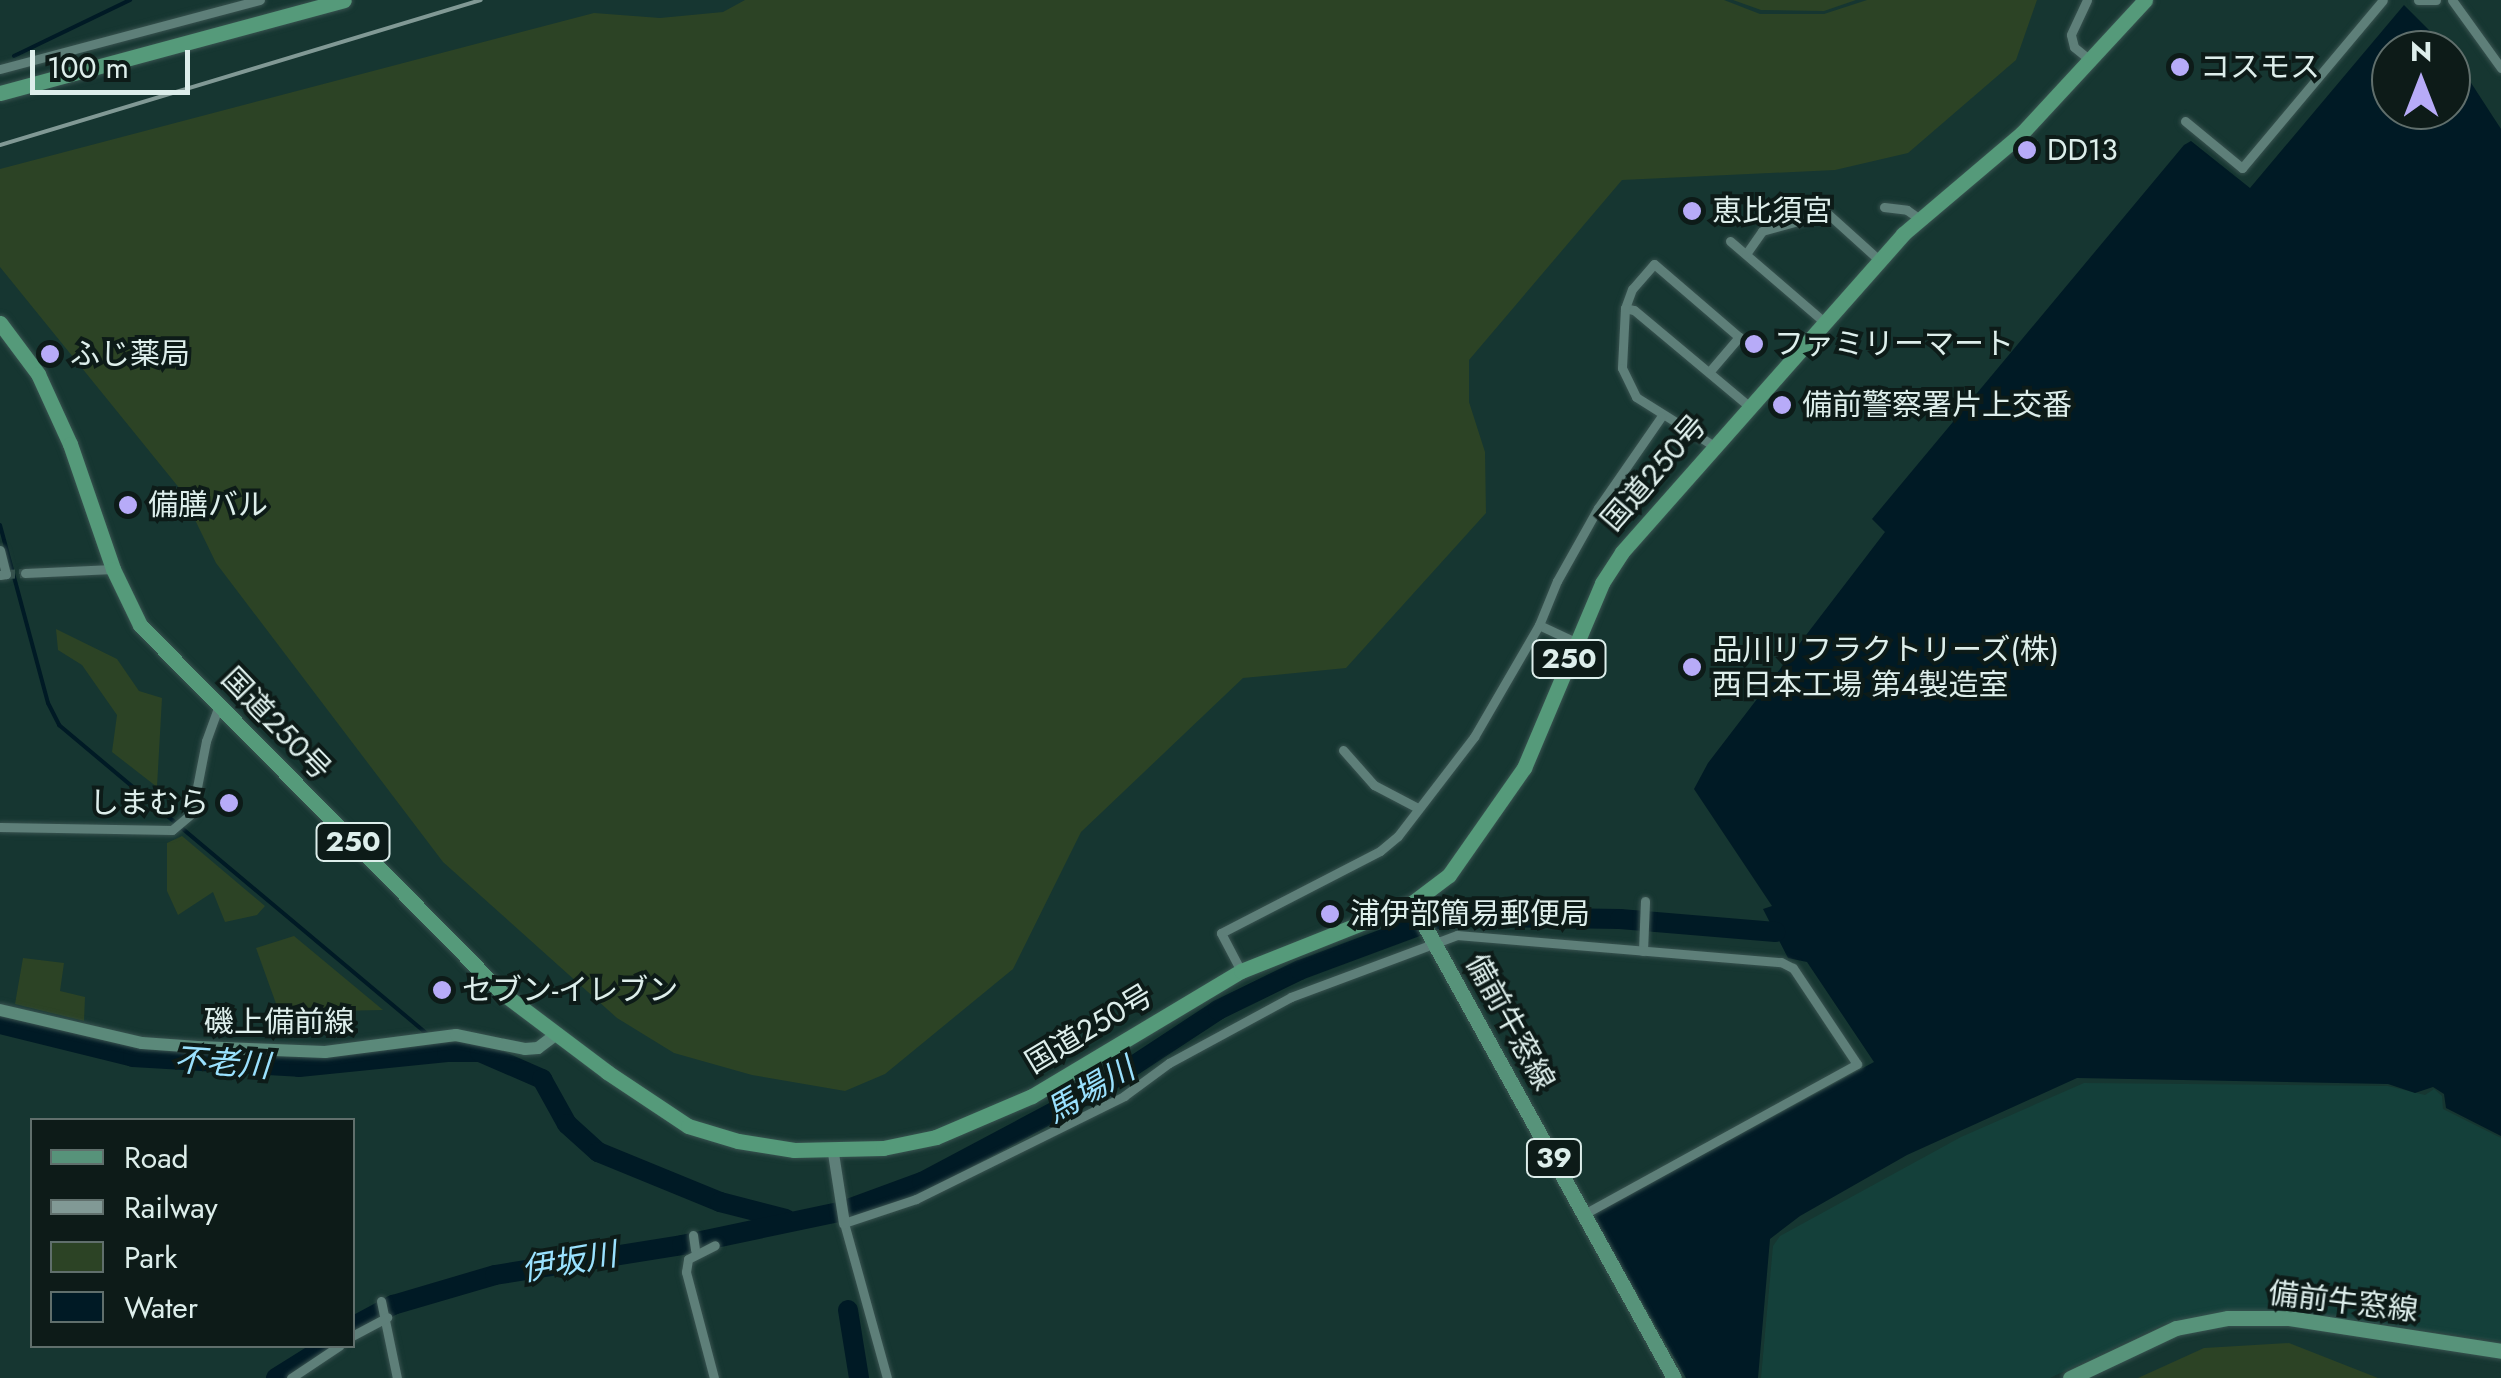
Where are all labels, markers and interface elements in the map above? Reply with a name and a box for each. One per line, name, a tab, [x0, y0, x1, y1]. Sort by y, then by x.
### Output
scale bar	[35, 30, 195, 92]
north arrow	[2371, 30, 2471, 130]
text: N	[2410, 31, 2432, 72]
text: 100 m	[47, 46, 129, 89]
place label: コスモス	[2200, 49, 2320, 85]
marker: コスモス	[2169, 56, 2191, 78]
place label: DD13	[2047, 132, 2118, 168]
marker: DD13	[2016, 139, 2038, 161]
place label: 恵比須宮	[1712, 193, 1832, 229]
marker: 恵比須宮	[1681, 200, 1703, 222]
place label: ファミリーマート	[1774, 326, 2014, 362]
marker: ファミリーマート	[1743, 333, 1765, 355]
place label: ふじ薬局	[70, 336, 190, 372]
marker: ふじ薬局	[39, 343, 61, 365]
place label: 備前警察署片上交番	[1802, 387, 2072, 423]
marker: 備前警察署片上交番	[1771, 394, 1793, 416]
street label: 国道250号	[1594, 408, 1714, 538]
place label: 備膳バル	[148, 487, 268, 523]
marker: 備膳バル	[117, 494, 139, 516]
place label: 品川リフラクトリーズ(株) 西日本工場 第4製造室	[1712, 632, 2061, 702]
road number: 250	[1532, 636, 1606, 682]
marker: 品川リフラクトリーズ(株) 西日本工場 第4製造室	[1681, 656, 1703, 678]
street label: 国道250号	[214, 660, 338, 788]
place label: しまむら	[89, 785, 209, 821]
marker: しまむら	[218, 792, 240, 814]
road number: 250	[316, 819, 390, 865]
place label: 浦伊部簡易郵便局	[1350, 896, 1590, 932]
marker: 浦伊部簡易郵便局	[1319, 903, 1341, 925]
street label: 備前牛窓線	[1458, 948, 1562, 1096]
place label: セブン-イレブン	[462, 972, 678, 1008]
street label: 国道250号	[1019, 977, 1159, 1081]
marker: セブン-イレブン	[431, 979, 453, 1001]
street label: 磯上備前線	[204, 1004, 354, 1040]
water label: 不老川	[173, 1040, 271, 1086]
water label: 馬場川	[1039, 1049, 1141, 1131]
legend	[30, 1118, 355, 1348]
road number: 39	[1524, 1135, 1584, 1181]
text: Road	[124, 1136, 189, 1179]
text: Railway	[124, 1186, 218, 1229]
water label: 伊坂川	[518, 1235, 620, 1289]
text: Park	[124, 1236, 177, 1279]
street label: 備前牛窓線	[2266, 1275, 2420, 1329]
text: Water	[124, 1286, 198, 1329]

